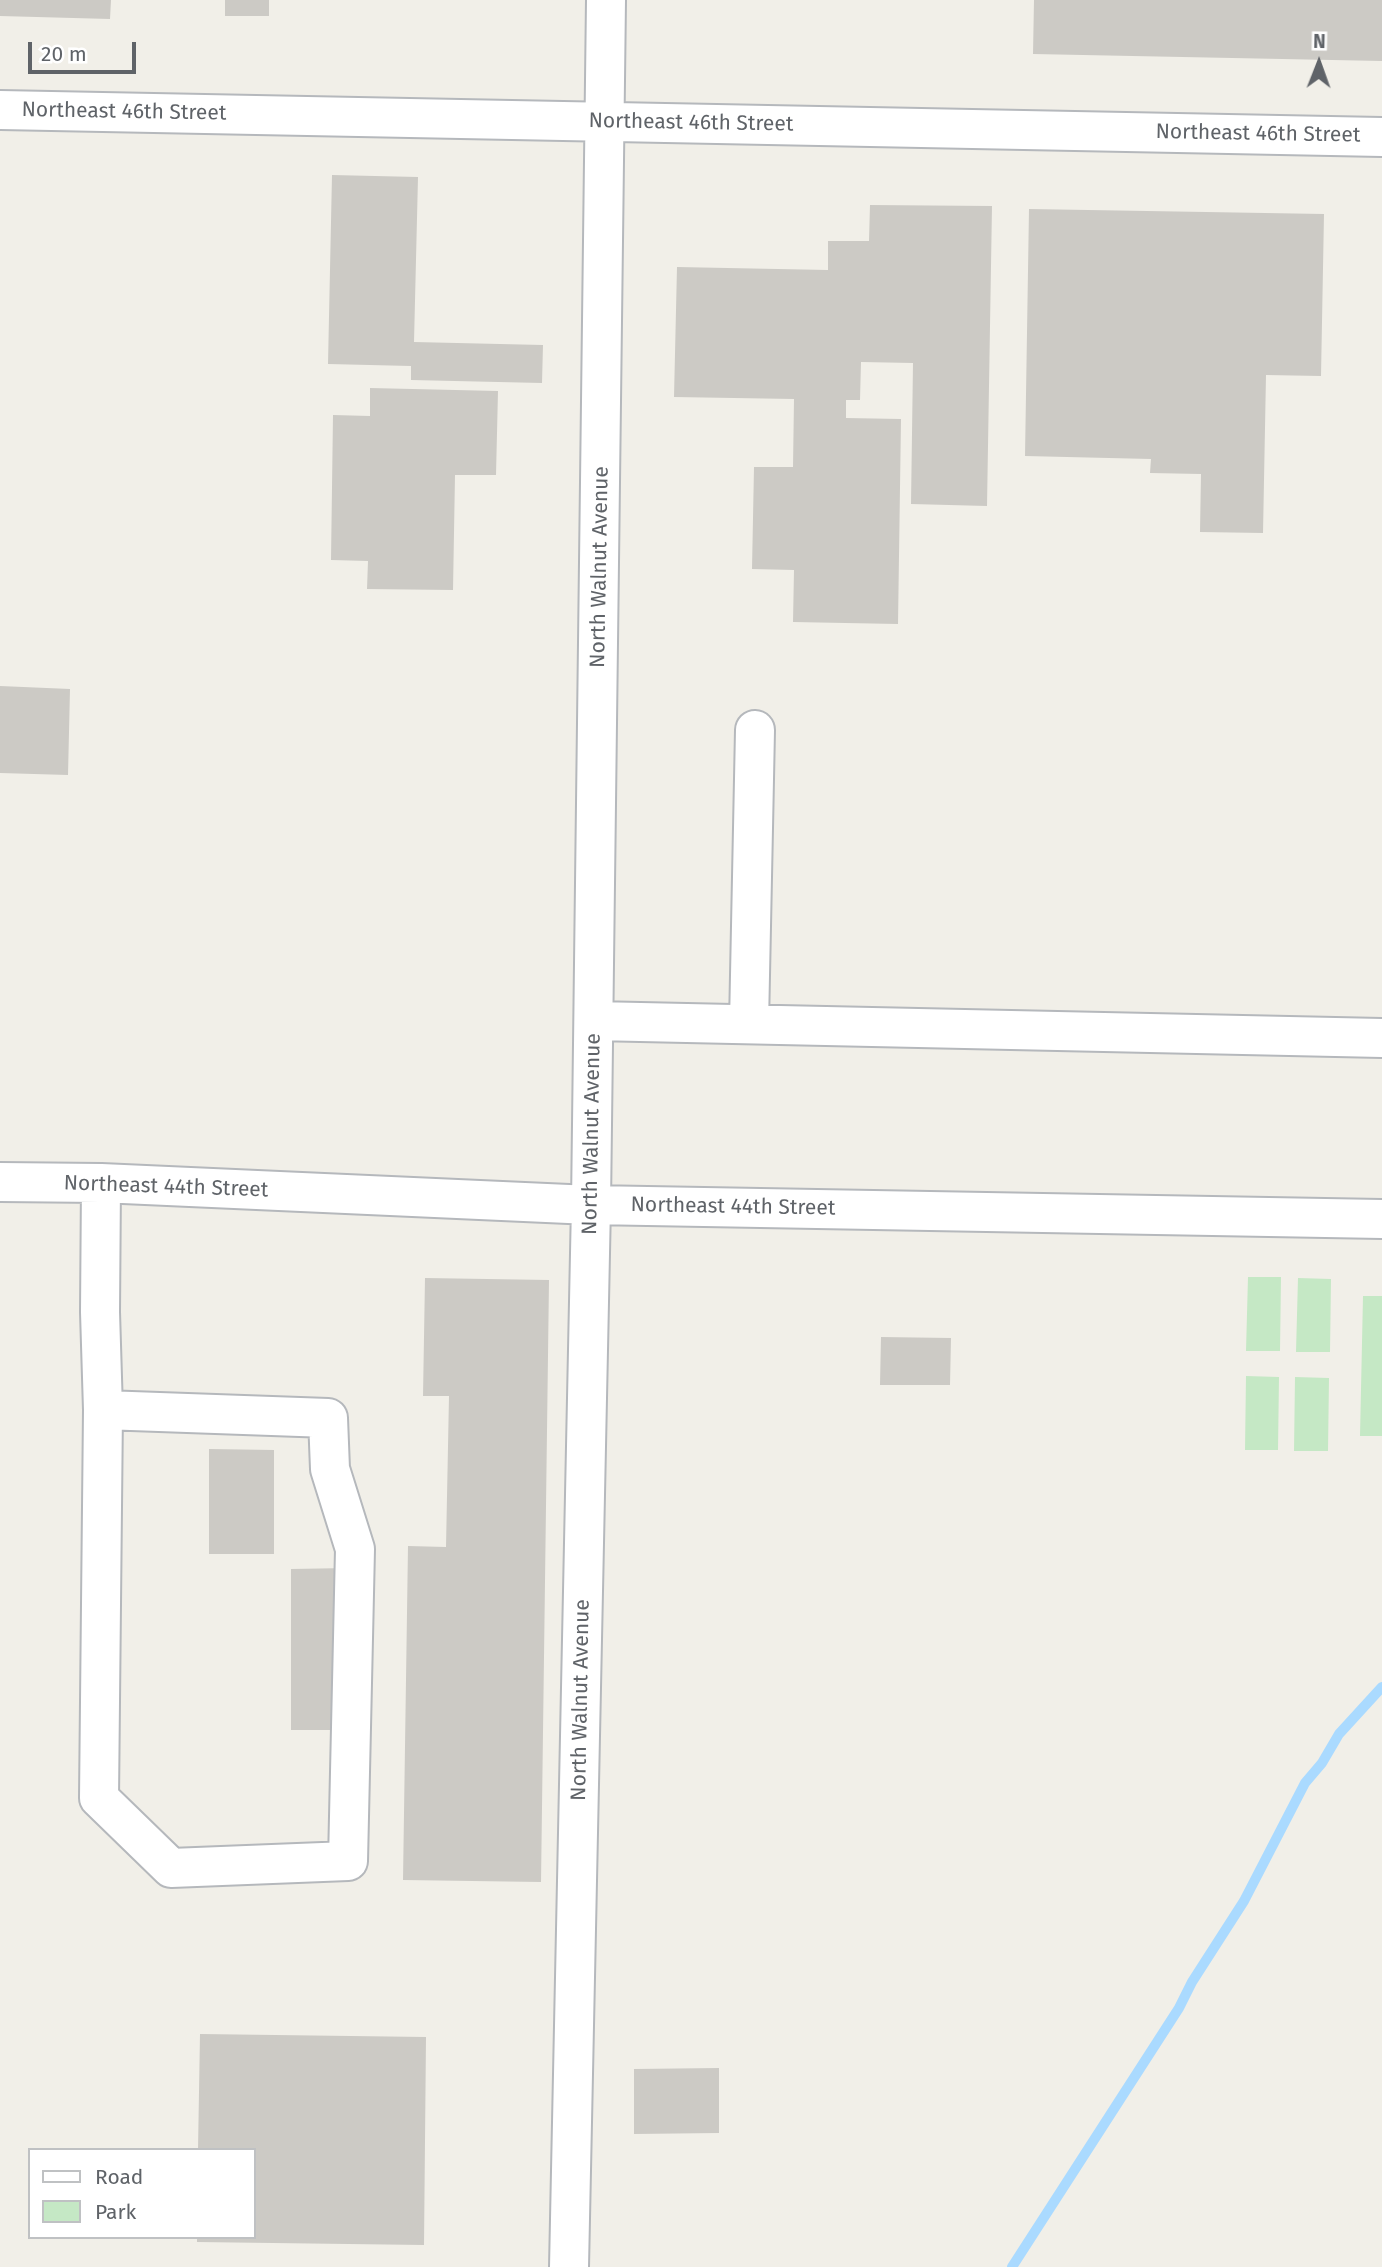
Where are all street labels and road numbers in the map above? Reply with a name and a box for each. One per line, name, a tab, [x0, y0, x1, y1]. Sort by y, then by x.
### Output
street label: Northeast 46th Street	[21, 98, 227, 126]
street label: Northeast 46th Street	[588, 109, 794, 137]
street label: Northeast 46th Street	[1155, 120, 1361, 148]
street label: North Walnut Avenue	[586, 466, 614, 668]
street label: North Walnut Avenue	[578, 1033, 606, 1235]
street label: Northeast 44th Street	[63, 1171, 269, 1203]
street label: Northeast 44th Street	[630, 1193, 836, 1221]
street label: North Walnut Avenue	[567, 1599, 595, 1801]

